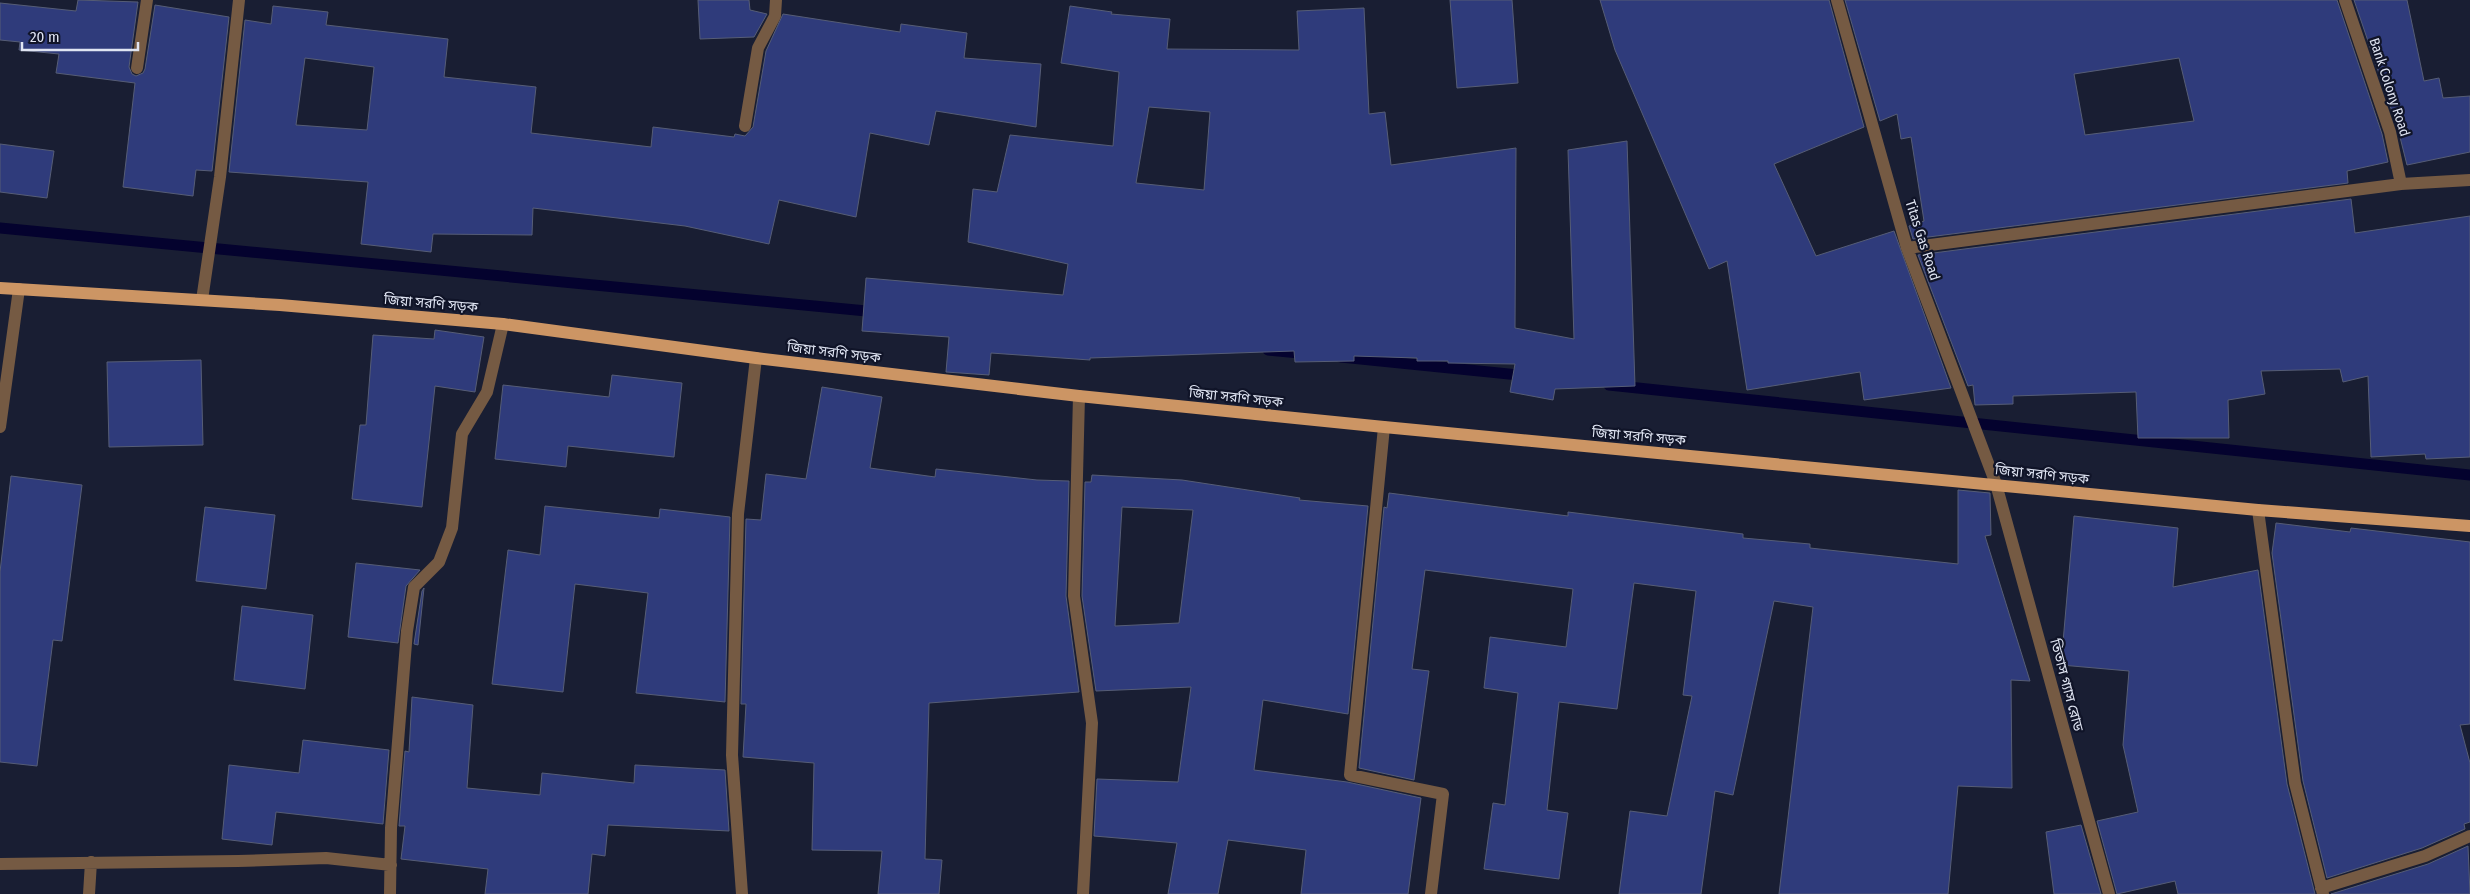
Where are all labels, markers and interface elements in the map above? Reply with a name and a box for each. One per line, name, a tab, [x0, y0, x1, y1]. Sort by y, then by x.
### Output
scale bar	[22, 20, 139, 52]
text: 20 m	[30, 28, 60, 46]
street label: Bank Colony Road	[2366, 36, 2413, 139]
street label: Titas Gas Road	[1902, 198, 1944, 283]
street label: জিয়া সরণি সড়ক	[382, 291, 479, 316]
street label: জিয়া সরণি সড়ক	[785, 338, 882, 367]
street label: জিয়া সরণি সড়ক	[1187, 384, 1284, 411]
street label: জিয়া সরণি সড়ক	[1590, 424, 1687, 449]
street label: জিয়া সরণি সড়ক	[1993, 461, 2090, 488]
street label: তিতাস গ্যাস রোড	[2046, 636, 2087, 734]

